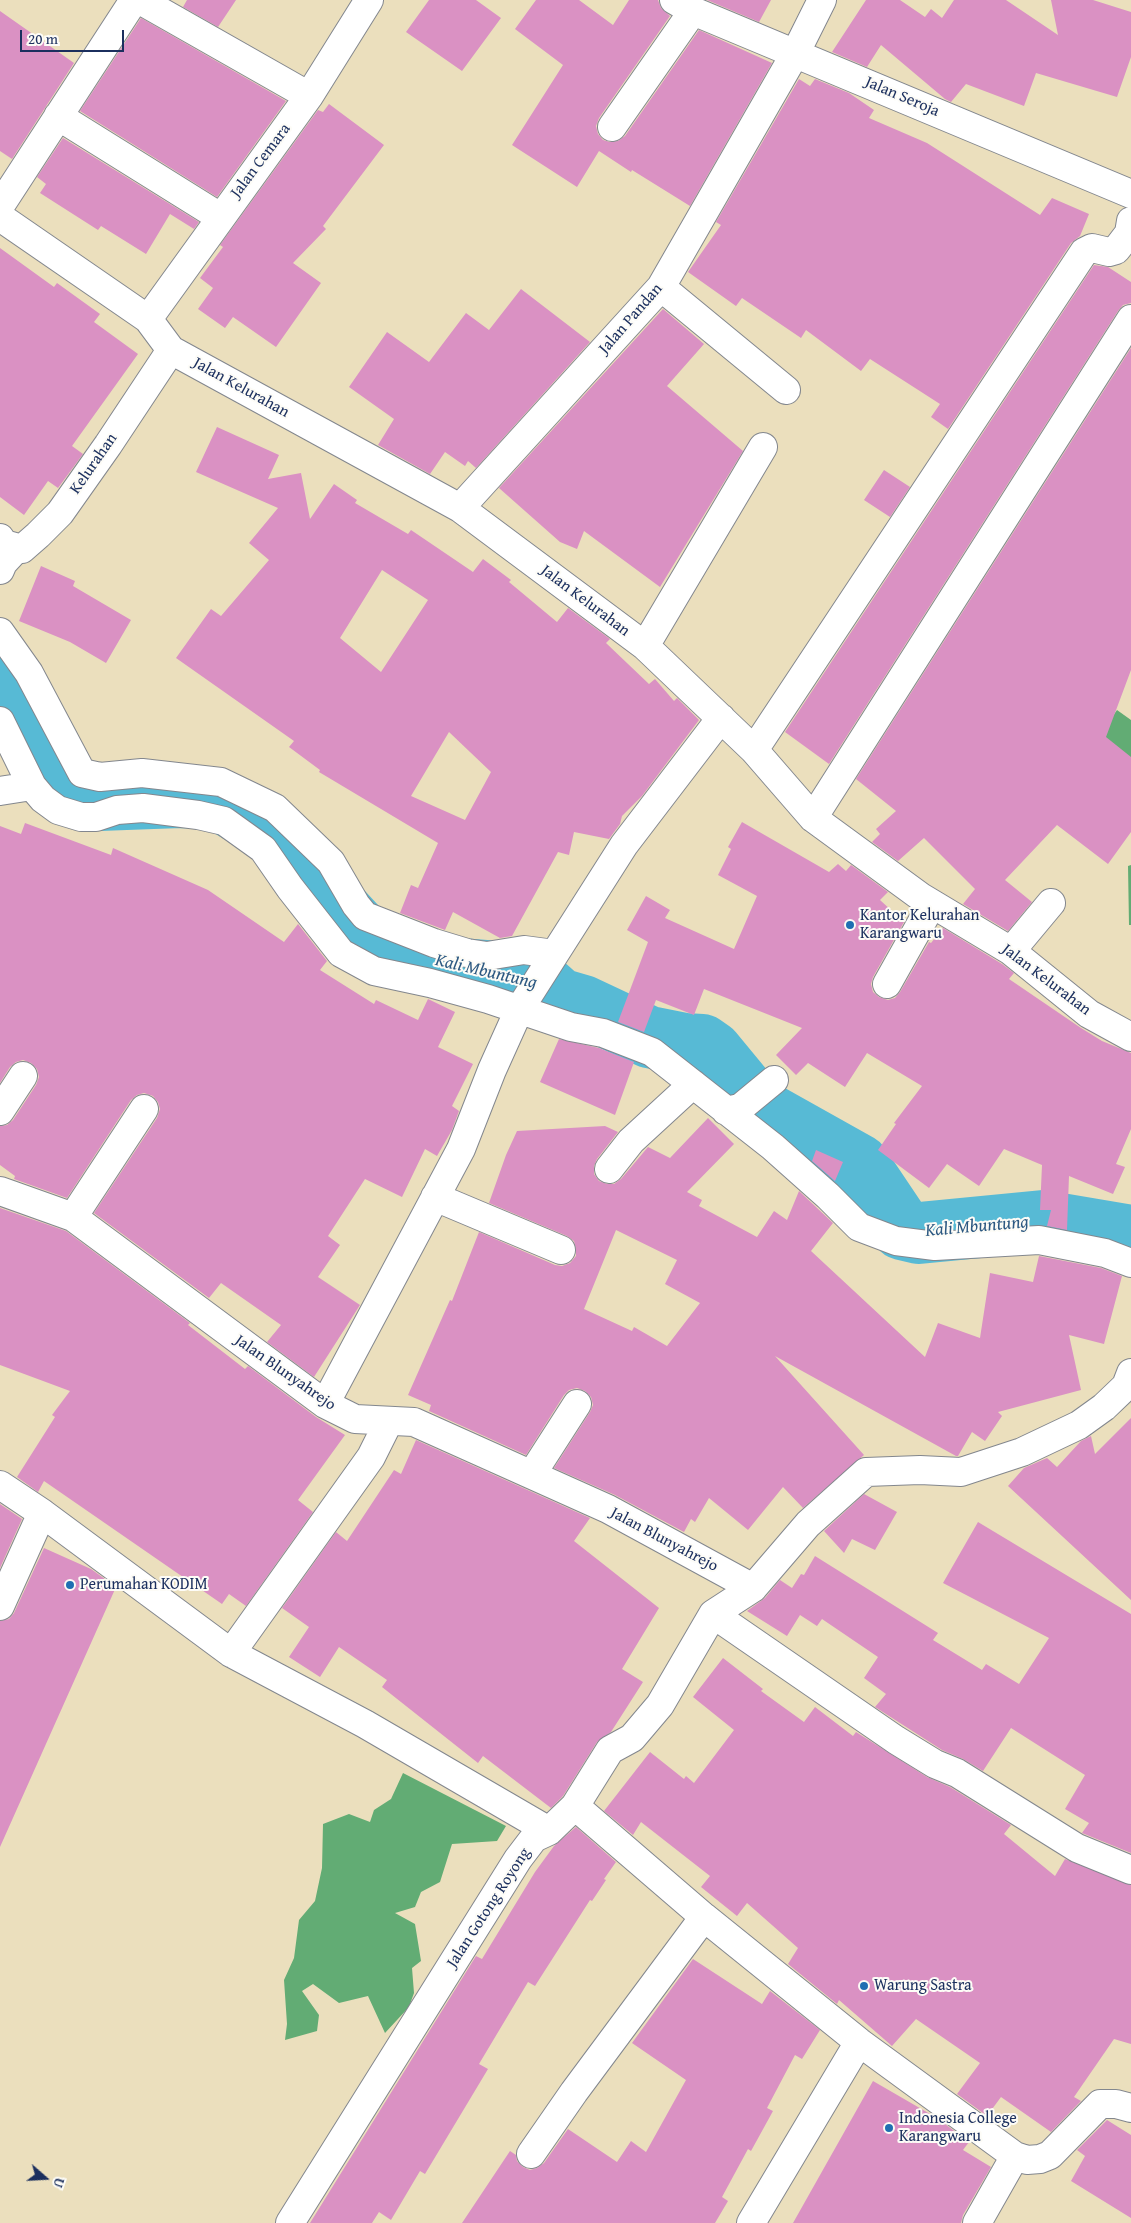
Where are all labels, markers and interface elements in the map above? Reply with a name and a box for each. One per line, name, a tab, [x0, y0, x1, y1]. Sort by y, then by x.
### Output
scale bar	[22, 20, 126, 52]
text: 20 m	[28, 28, 58, 49]
street label: Jalan Seroja	[862, 73, 942, 121]
street label: Jalan Cemara	[227, 120, 295, 202]
street label: Jalan Pandan	[595, 280, 667, 358]
street label: Jalan Kelurahan	[190, 354, 292, 422]
street label: Kelurahan	[66, 430, 122, 498]
street label: Jalan Kelurahan	[537, 561, 633, 641]
place label: Kantor Kelurahan Karangwaru	[860, 906, 980, 944]
marker: Kantor Kelurahan Karangwaru	[844, 919, 856, 931]
street label: Jalan Kelurahan	[998, 940, 1094, 1020]
water label: Kali Mbuntung	[433, 950, 539, 994]
water label: Kali Mbuntung	[924, 1212, 1030, 1242]
street label: Jalan Blunyahrejo	[231, 1331, 339, 1415]
street label: Jalan Blunyahrejo	[607, 1504, 721, 1576]
place label: Perumahan KODIM	[80, 1575, 208, 1595]
marker: Perumahan KODIM	[64, 1579, 76, 1591]
street label: Jalan Gotong Royong	[443, 1844, 535, 1972]
place label: Warung Sastra	[874, 1976, 972, 1996]
marker: Warung Sastra	[858, 1980, 870, 1992]
place label: Indonesia College Karangwaru	[899, 2109, 1017, 2147]
marker: Indonesia College Karangwaru	[883, 2122, 895, 2134]
north arrow	[20, 2153, 70, 2203]
text: U	[48, 2175, 70, 2191]

